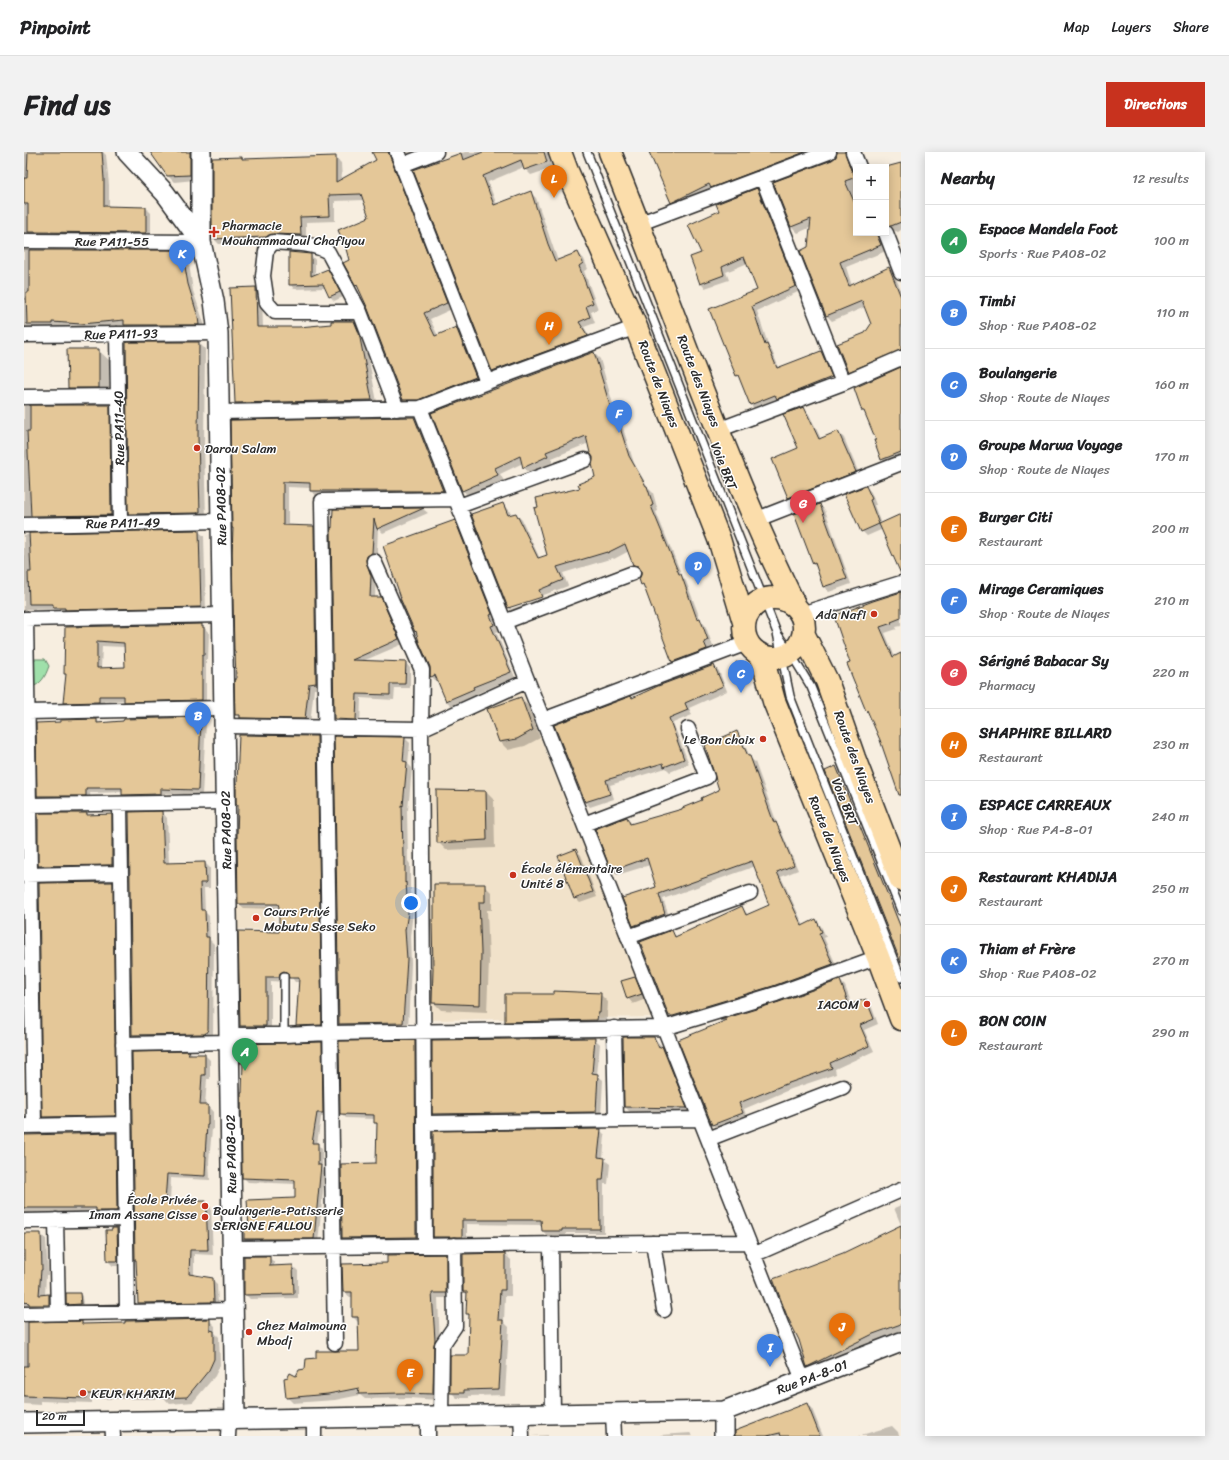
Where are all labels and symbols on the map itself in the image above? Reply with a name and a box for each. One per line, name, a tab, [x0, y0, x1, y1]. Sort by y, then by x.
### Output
pin: L	[541, 165, 567, 198]
place label: Pharmacie Mouhammadoul Chafiyou	[222, 214, 365, 252]
marker: Pharmacie Mouhammadoul Chafiyou	[209, 227, 219, 237]
street label: Rue PA11-55	[75, 230, 149, 253]
pin: K	[169, 240, 195, 273]
pin: H	[536, 312, 562, 345]
street label: Rue PA11-93	[84, 322, 158, 346]
street label: Route des Niayes	[671, 331, 727, 431]
street label: Route de Niayes	[632, 337, 687, 432]
street label: Rue PA11-40	[107, 391, 131, 465]
pin: F	[606, 400, 632, 433]
place label: Darou Salam	[205, 437, 277, 460]
street label: Voie BRT	[704, 439, 744, 494]
marker: Darou Salam	[192, 443, 202, 453]
street label: Rue PA08-02	[209, 466, 233, 546]
pin: G	[790, 490, 816, 523]
street label: Rue PA11-49	[86, 511, 160, 535]
pin: D	[685, 552, 711, 585]
place label: Ada Nafi	[815, 603, 866, 626]
marker: Ada Nafi	[869, 609, 879, 619]
pin: C	[728, 660, 754, 693]
pin: B	[185, 702, 211, 735]
street label: Route des Niayes	[828, 707, 882, 807]
place label: Le Bon choix	[684, 728, 755, 751]
marker: Le Bon choix	[758, 734, 768, 744]
street label: Voie BRT	[825, 775, 865, 830]
street label: Rue PA08-02	[214, 790, 238, 870]
street label: Route de Niayes	[802, 792, 858, 887]
place label: École élémentaire Unité 8	[521, 857, 622, 895]
marker: École élémentaire Unité 8	[508, 870, 518, 880]
your location	[401, 893, 421, 913]
place label: Cours Privé Mobutu Sesse Seko	[264, 900, 376, 938]
marker: Cours Privé Mobutu Sesse Seko	[251, 913, 261, 923]
place label: IACOM	[817, 993, 859, 1016]
marker: IACOM	[862, 999, 872, 1009]
pin: A	[232, 1038, 258, 1071]
street label: Rue PA08-02	[219, 1114, 243, 1194]
place label: École Privée Imam Assane Cisse	[88, 1188, 197, 1226]
place label: Boulangerie-Patisserie SERIGNE FALLOU	[213, 1199, 344, 1237]
marker: École Privée Imam Assane Cisse	[200, 1201, 210, 1211]
marker: Boulangerie-Patisserie SERIGNE FALLOU	[200, 1212, 210, 1222]
pin: J	[829, 1313, 855, 1346]
place label: Chez Maimouna Mbodj	[257, 1314, 347, 1352]
marker: Chez Maimouna Mbodj	[244, 1327, 254, 1337]
pin: I	[757, 1334, 783, 1367]
street label: Rue PA-8-01	[773, 1353, 851, 1401]
pin: E	[397, 1359, 423, 1392]
place label: KEUR KHARIM	[91, 1382, 175, 1405]
marker: KEUR KHARIM	[78, 1388, 88, 1398]
scale bar	[36, 1408, 85, 1427]

